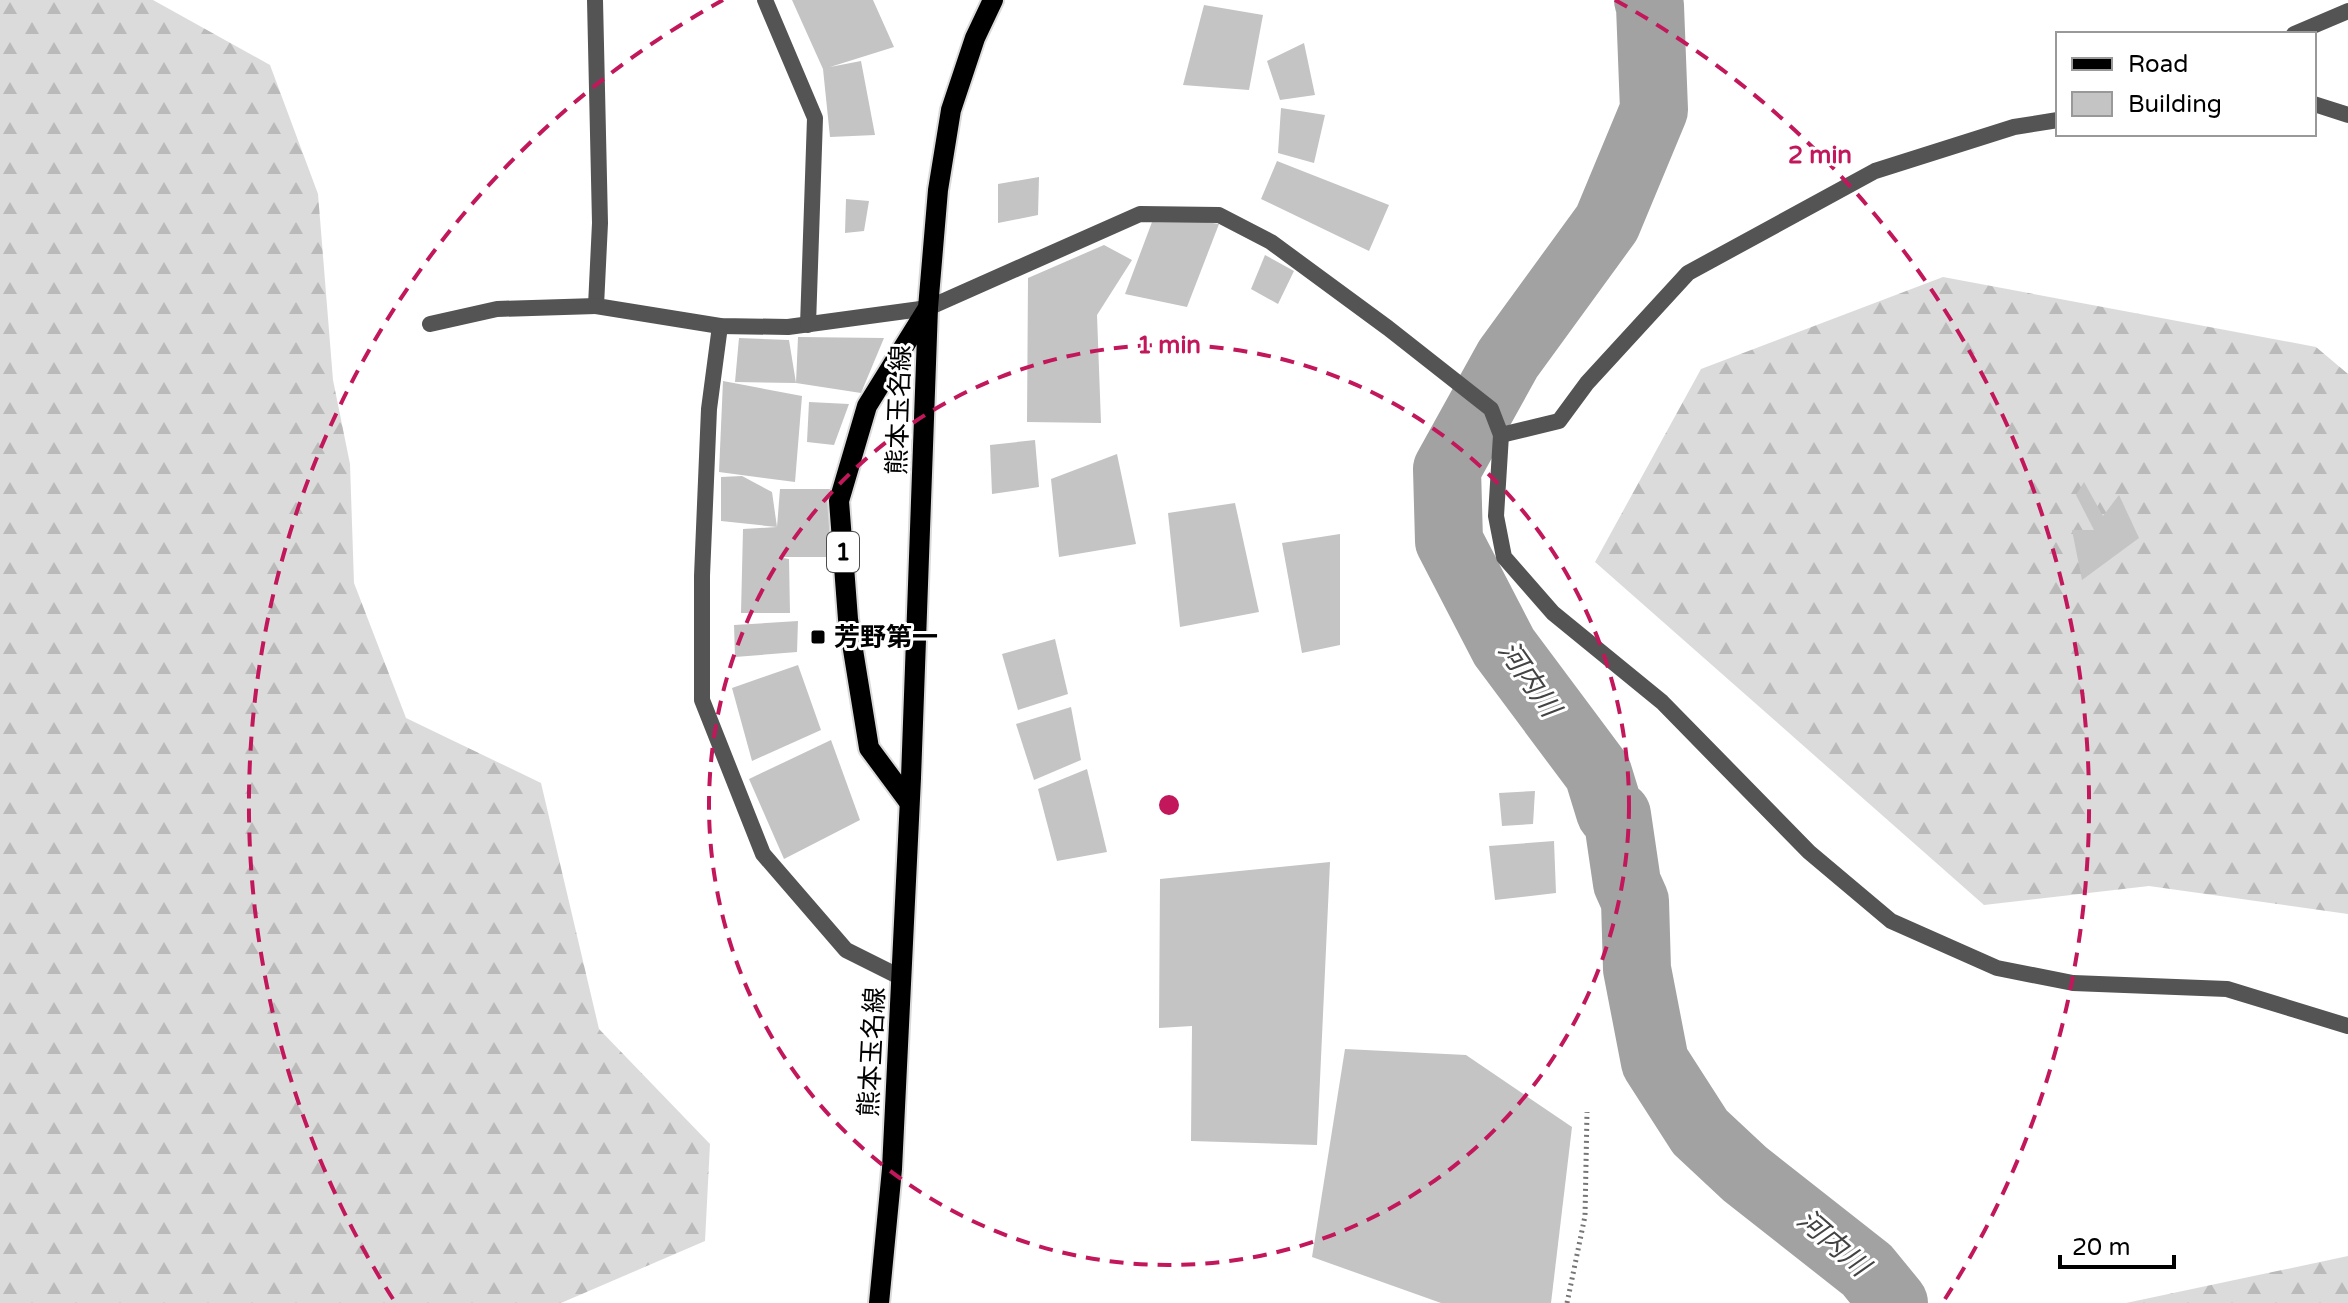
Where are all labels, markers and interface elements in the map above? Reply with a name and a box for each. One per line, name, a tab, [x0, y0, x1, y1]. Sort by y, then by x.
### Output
legend	[2056, 32, 2316, 136]
text: Road	[2128, 50, 2188, 79]
text: Building	[2128, 90, 2222, 119]
text: 2 min	[1788, 141, 1852, 170]
text: 1 min	[1137, 331, 1201, 360]
street label: 熊本玉名線	[881, 344, 917, 476]
road number: 1	[827, 532, 859, 572]
place label: 芳野第一	[834, 622, 938, 653]
marker: 芳野第一	[809, 628, 827, 646]
water label: 河内川	[1491, 635, 1569, 726]
centre of rings	[1155, 791, 1183, 819]
street label: 熊本玉名線	[853, 986, 891, 1118]
water label: 河内川	[1790, 1203, 1878, 1285]
scale bar	[2060, 1219, 2174, 1269]
text: 20 m	[2072, 1233, 2130, 1262]

